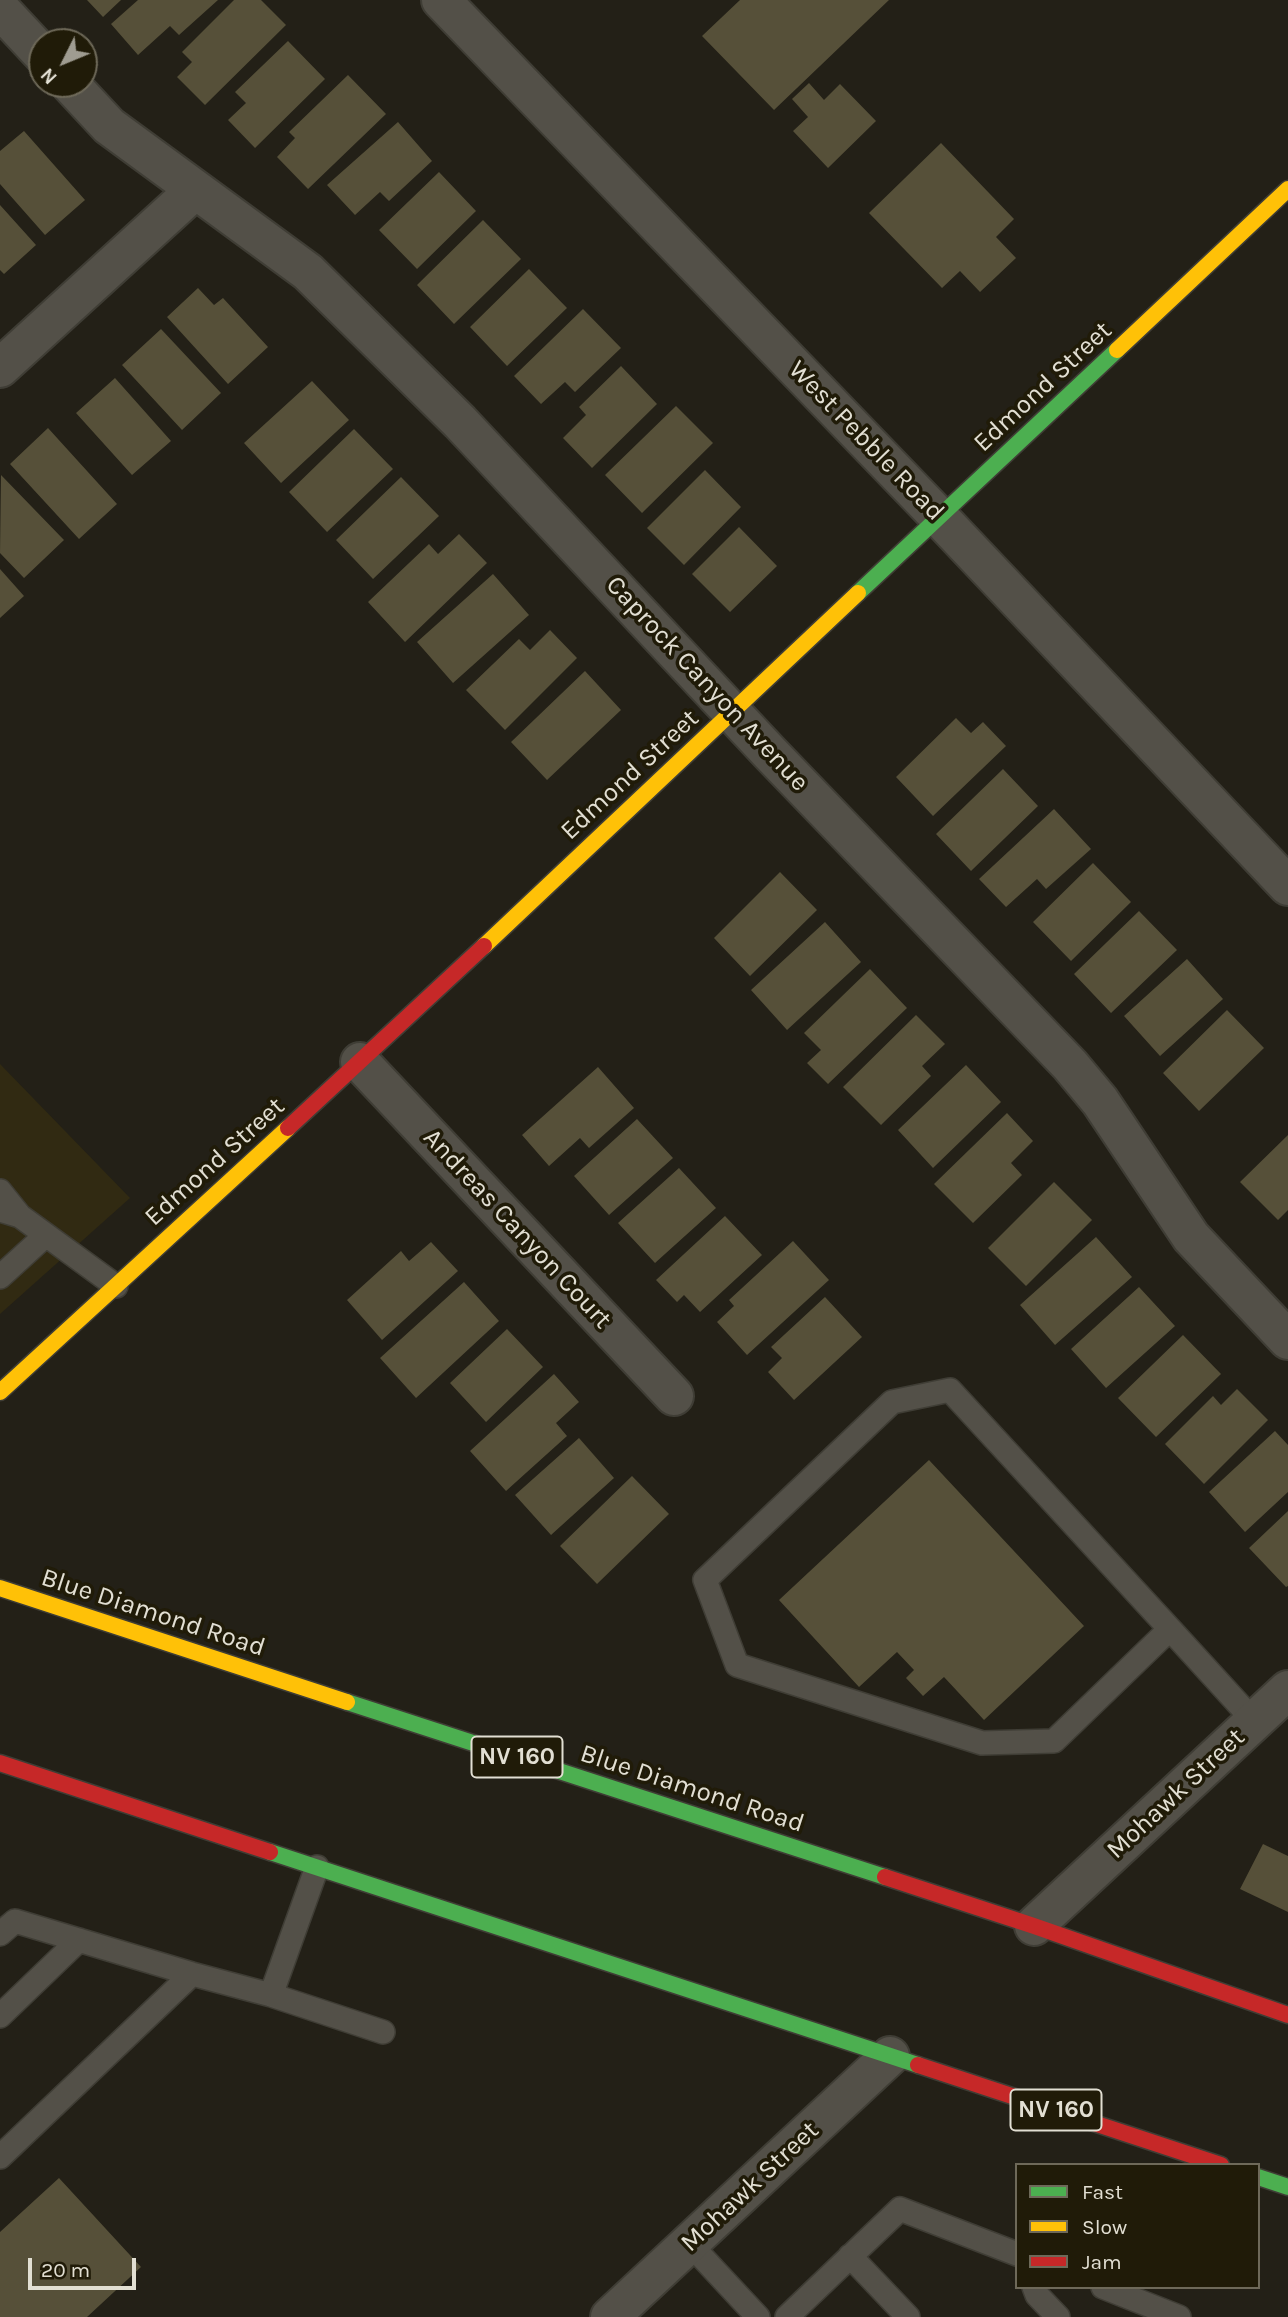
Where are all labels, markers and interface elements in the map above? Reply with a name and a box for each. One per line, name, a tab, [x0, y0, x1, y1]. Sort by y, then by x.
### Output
north arrow	[28, 28, 98, 98]
text: N	[36, 63, 62, 88]
street label: Edmond Street	[968, 315, 1118, 459]
street label: West Pebble Road	[782, 354, 950, 528]
street label: Caprock Canyon Avenue	[599, 570, 815, 798]
street label: Edmond Street	[555, 703, 705, 847]
street label: Edmond Street	[139, 1091, 291, 1233]
street label: Andreas Canyon Court	[416, 1123, 618, 1335]
street label: Blue Diamond Road	[37, 1562, 269, 1664]
street label: Mohawk Street	[1101, 1722, 1251, 1866]
road number: NV 160	[472, 1736, 562, 1778]
street label: Blue Diamond Road	[576, 1738, 808, 1840]
road number: NV 160	[1010, 2090, 1102, 2130]
street label: Mohawk Street	[675, 2115, 825, 2259]
legend	[1015, 2163, 1260, 2289]
text: Fast	[1082, 2180, 1123, 2204]
text: Slow	[1082, 2215, 1127, 2239]
scale bar	[32, 2244, 140, 2288]
text: Jam	[1082, 2250, 1122, 2274]
text: 20 m	[41, 2258, 90, 2282]

